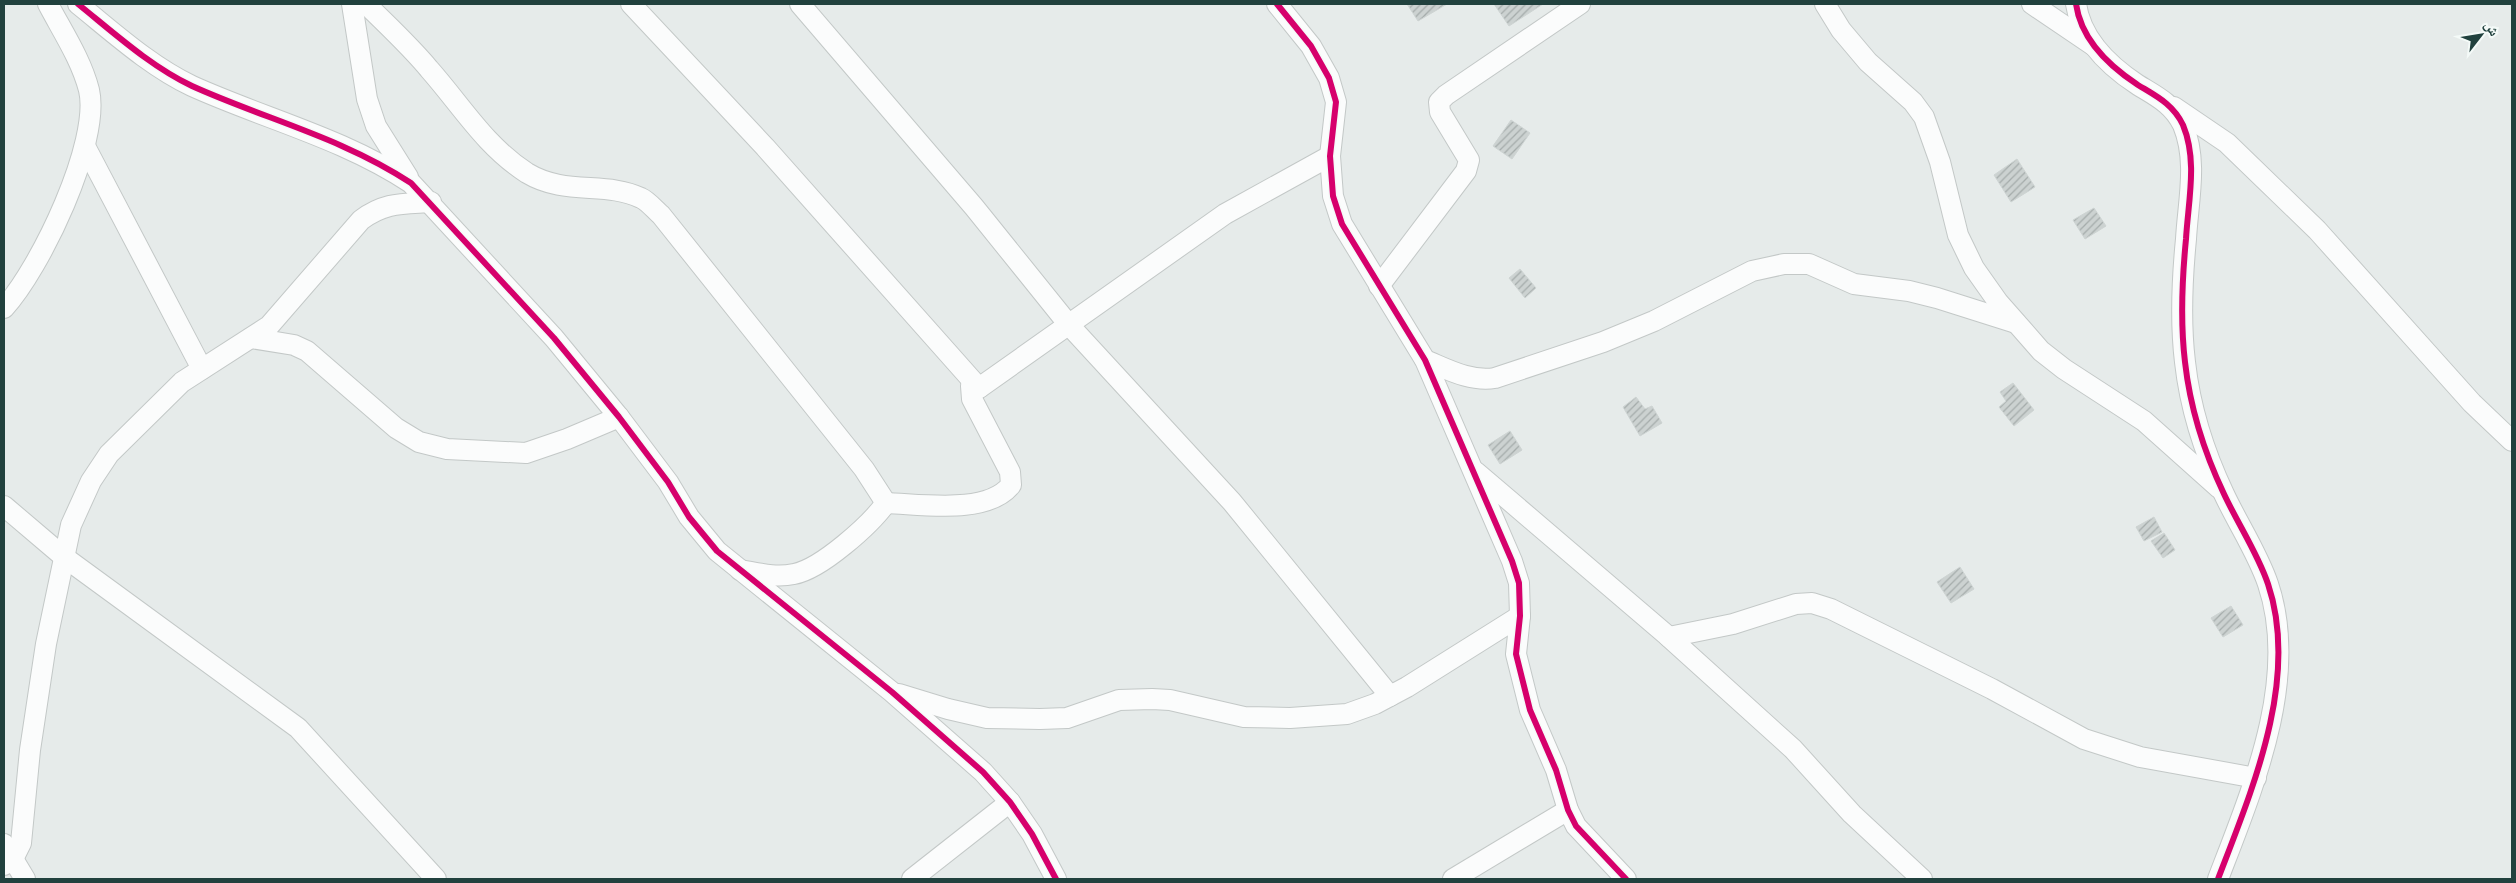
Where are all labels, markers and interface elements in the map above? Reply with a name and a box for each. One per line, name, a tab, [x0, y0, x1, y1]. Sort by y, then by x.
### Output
north arrow	[2456, 10, 2506, 60]
text: ش	[2481, 18, 2503, 39]

